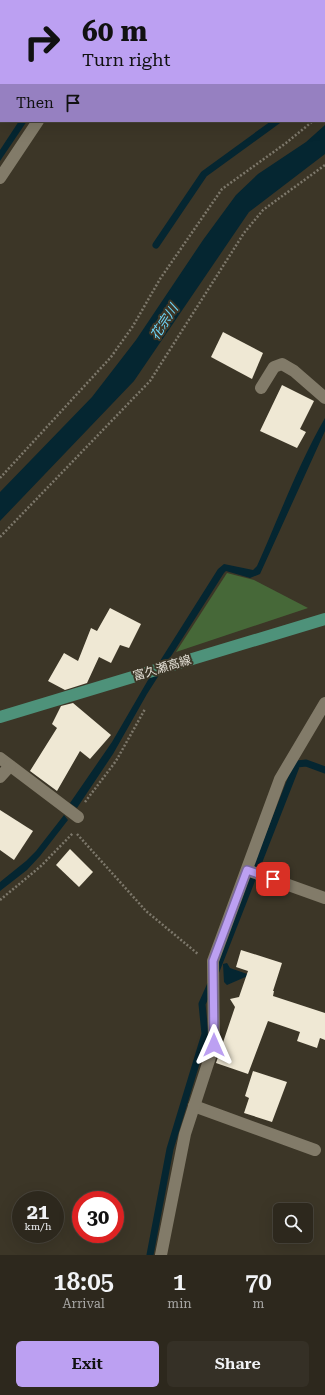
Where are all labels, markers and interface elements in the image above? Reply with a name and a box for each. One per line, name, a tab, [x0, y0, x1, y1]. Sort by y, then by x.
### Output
text: 60 m	[82, 15, 147, 48]
icon: right	[16, 16, 68, 68]
text: Turn right	[82, 49, 170, 70]
icon: arrive	[62, 92, 84, 114]
text: Then	[16, 94, 54, 112]
water label: 花宗川	[147, 300, 182, 342]
street label: 富久瀬高線	[131, 653, 193, 683]
pin	[256, 862, 290, 896]
icon: arrive	[262, 868, 284, 890]
position arrow	[193, 1024, 235, 1066]
speed limit sign: 30	[72, 1191, 124, 1243]
text: 21	[27, 1200, 49, 1224]
map controls	[273, 1203, 313, 1243]
button: search	[273, 1203, 313, 1243]
text: km/h	[25, 1221, 51, 1232]
text: 18:05	[53, 1268, 114, 1296]
text: 1	[173, 1268, 186, 1296]
text: 70	[245, 1268, 272, 1296]
text: Arrival	[63, 1296, 105, 1311]
text: min	[167, 1296, 192, 1311]
text: m	[252, 1296, 264, 1311]
button: Exit	[16, 1341, 159, 1387]
button: Share	[167, 1341, 309, 1387]

